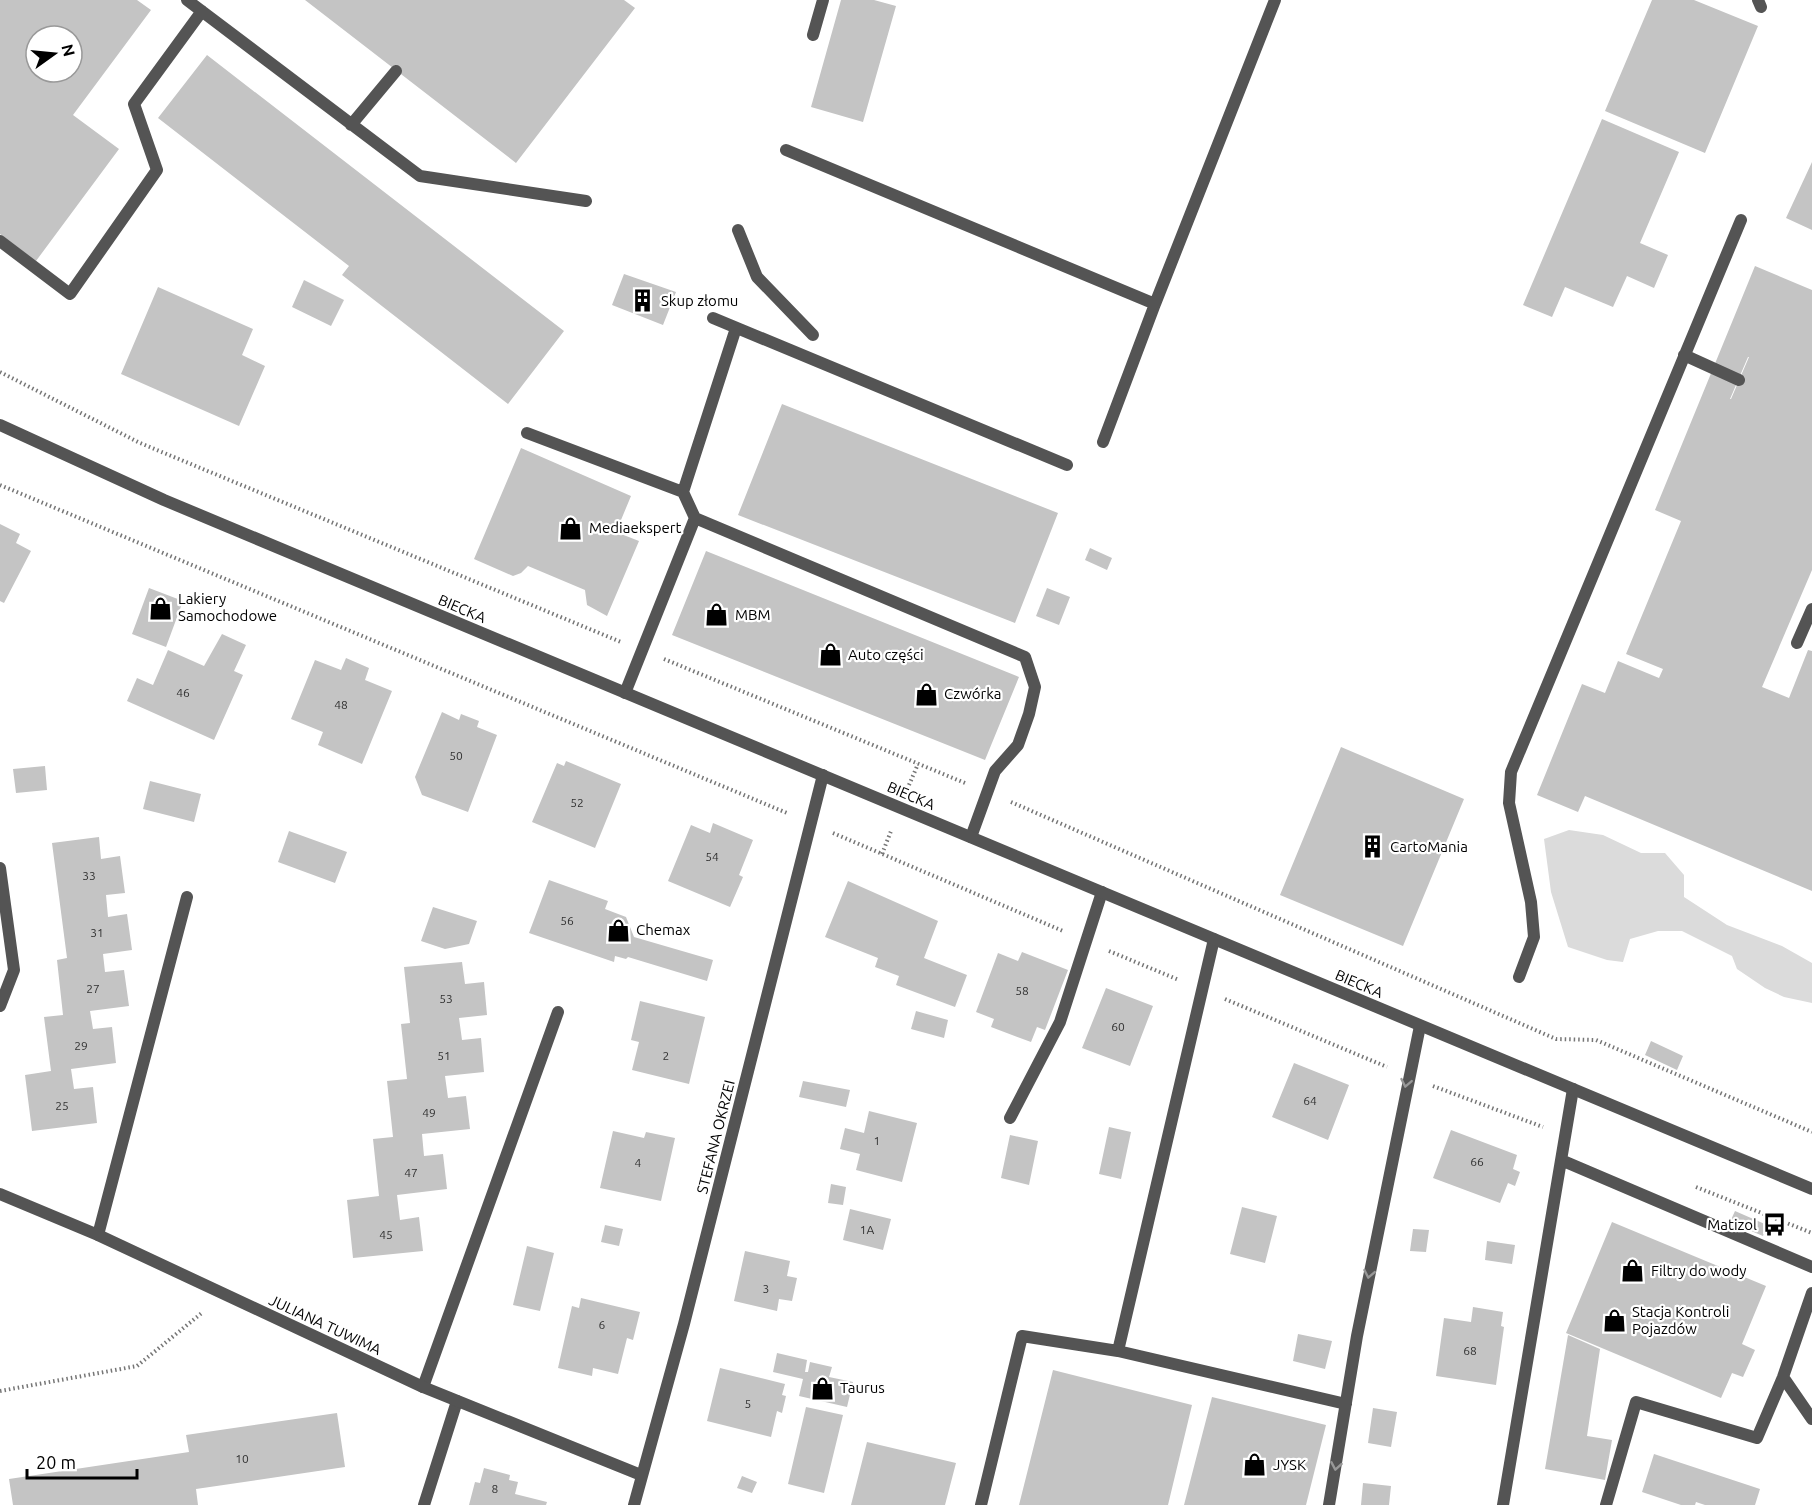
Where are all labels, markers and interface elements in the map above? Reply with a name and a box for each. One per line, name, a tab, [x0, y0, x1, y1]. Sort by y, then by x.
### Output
north arrow	[24, 24, 84, 84]
text: N	[58, 42, 79, 58]
building icon: Skup złomu	[630, 288, 656, 314]
place label: Skup złomu	[661, 292, 738, 309]
shop icon: Mediaekspert	[558, 515, 584, 541]
place label: Mediaekspert	[589, 519, 682, 536]
place label: Lakiery Samochodowe	[178, 590, 277, 624]
street label: BIECKA	[436, 591, 489, 626]
shop icon: Lakiery Samochodowe	[147, 595, 173, 621]
shop icon: MBM	[704, 602, 730, 628]
place label: MBM	[735, 606, 771, 623]
shop icon: Auto części	[817, 642, 843, 668]
place label: Auto części	[848, 646, 924, 663]
shop icon: Czwórka	[913, 681, 939, 707]
place label: Czwórka	[944, 685, 1002, 702]
house number: 46	[176, 686, 190, 699]
house number: 48	[334, 698, 348, 711]
house number: 50	[449, 749, 463, 762]
street label: BIECKA	[885, 778, 938, 813]
house number: 52	[570, 796, 584, 809]
building icon: CartoMania	[1359, 834, 1385, 860]
place label: CartoMania	[1390, 838, 1468, 855]
house number: 54	[705, 850, 719, 863]
house number: 33	[82, 869, 96, 882]
house number: 56	[560, 914, 574, 927]
shop icon: Chemax	[605, 917, 631, 943]
place label: Chemax	[636, 921, 691, 938]
house number: 31	[90, 926, 104, 939]
street label: BIECKA	[1333, 966, 1386, 1001]
house number: 27	[86, 982, 100, 995]
house number: 58	[1015, 984, 1029, 997]
house number: 53	[439, 992, 453, 1005]
house number: 60	[1111, 1020, 1125, 1033]
house number: 29	[74, 1039, 88, 1052]
house number: 51	[437, 1049, 451, 1062]
house number: 2	[663, 1049, 669, 1062]
one-way arrow	[1400, 1077, 1413, 1087]
street label: STEFANA OKRZEI	[693, 1078, 738, 1196]
house number: 64	[1303, 1094, 1317, 1107]
house number: 25	[55, 1099, 69, 1112]
house number: 49	[422, 1106, 436, 1119]
house number: 1	[874, 1134, 880, 1147]
house number: 66	[1470, 1155, 1484, 1168]
house number: 4	[635, 1156, 642, 1169]
house number: 47	[404, 1166, 418, 1179]
bus stop icon: Matizol	[1762, 1212, 1788, 1238]
place label: Matizol	[1707, 1216, 1757, 1233]
house number: 1A	[860, 1223, 874, 1236]
house number: 45	[379, 1228, 393, 1241]
shop icon: Filtry do wody	[1620, 1258, 1646, 1284]
place label: Filtry do wody	[1651, 1262, 1746, 1279]
one-way arrow	[1363, 1269, 1376, 1279]
house number: 3	[763, 1282, 769, 1295]
street label: JULIANA TUWIMA	[266, 1291, 384, 1358]
place label: Stacja Kontroli Pojazdów	[1632, 1303, 1729, 1337]
shop icon: Stacja Kontroli Pojazdów	[1601, 1308, 1627, 1334]
house number: 6	[599, 1318, 606, 1331]
house number: 68	[1463, 1344, 1477, 1357]
shop icon: Taurus	[809, 1375, 835, 1401]
place label: Taurus	[840, 1379, 885, 1396]
house number: 5	[745, 1397, 751, 1410]
scale bar	[27, 1442, 136, 1480]
text: 20 m	[36, 1452, 76, 1472]
house number: 10	[235, 1452, 249, 1465]
shop icon: JYSK	[1242, 1452, 1268, 1478]
place label: JYSK	[1273, 1456, 1306, 1473]
one-way arrow	[1330, 1462, 1342, 1471]
house number: 8	[492, 1482, 499, 1495]

